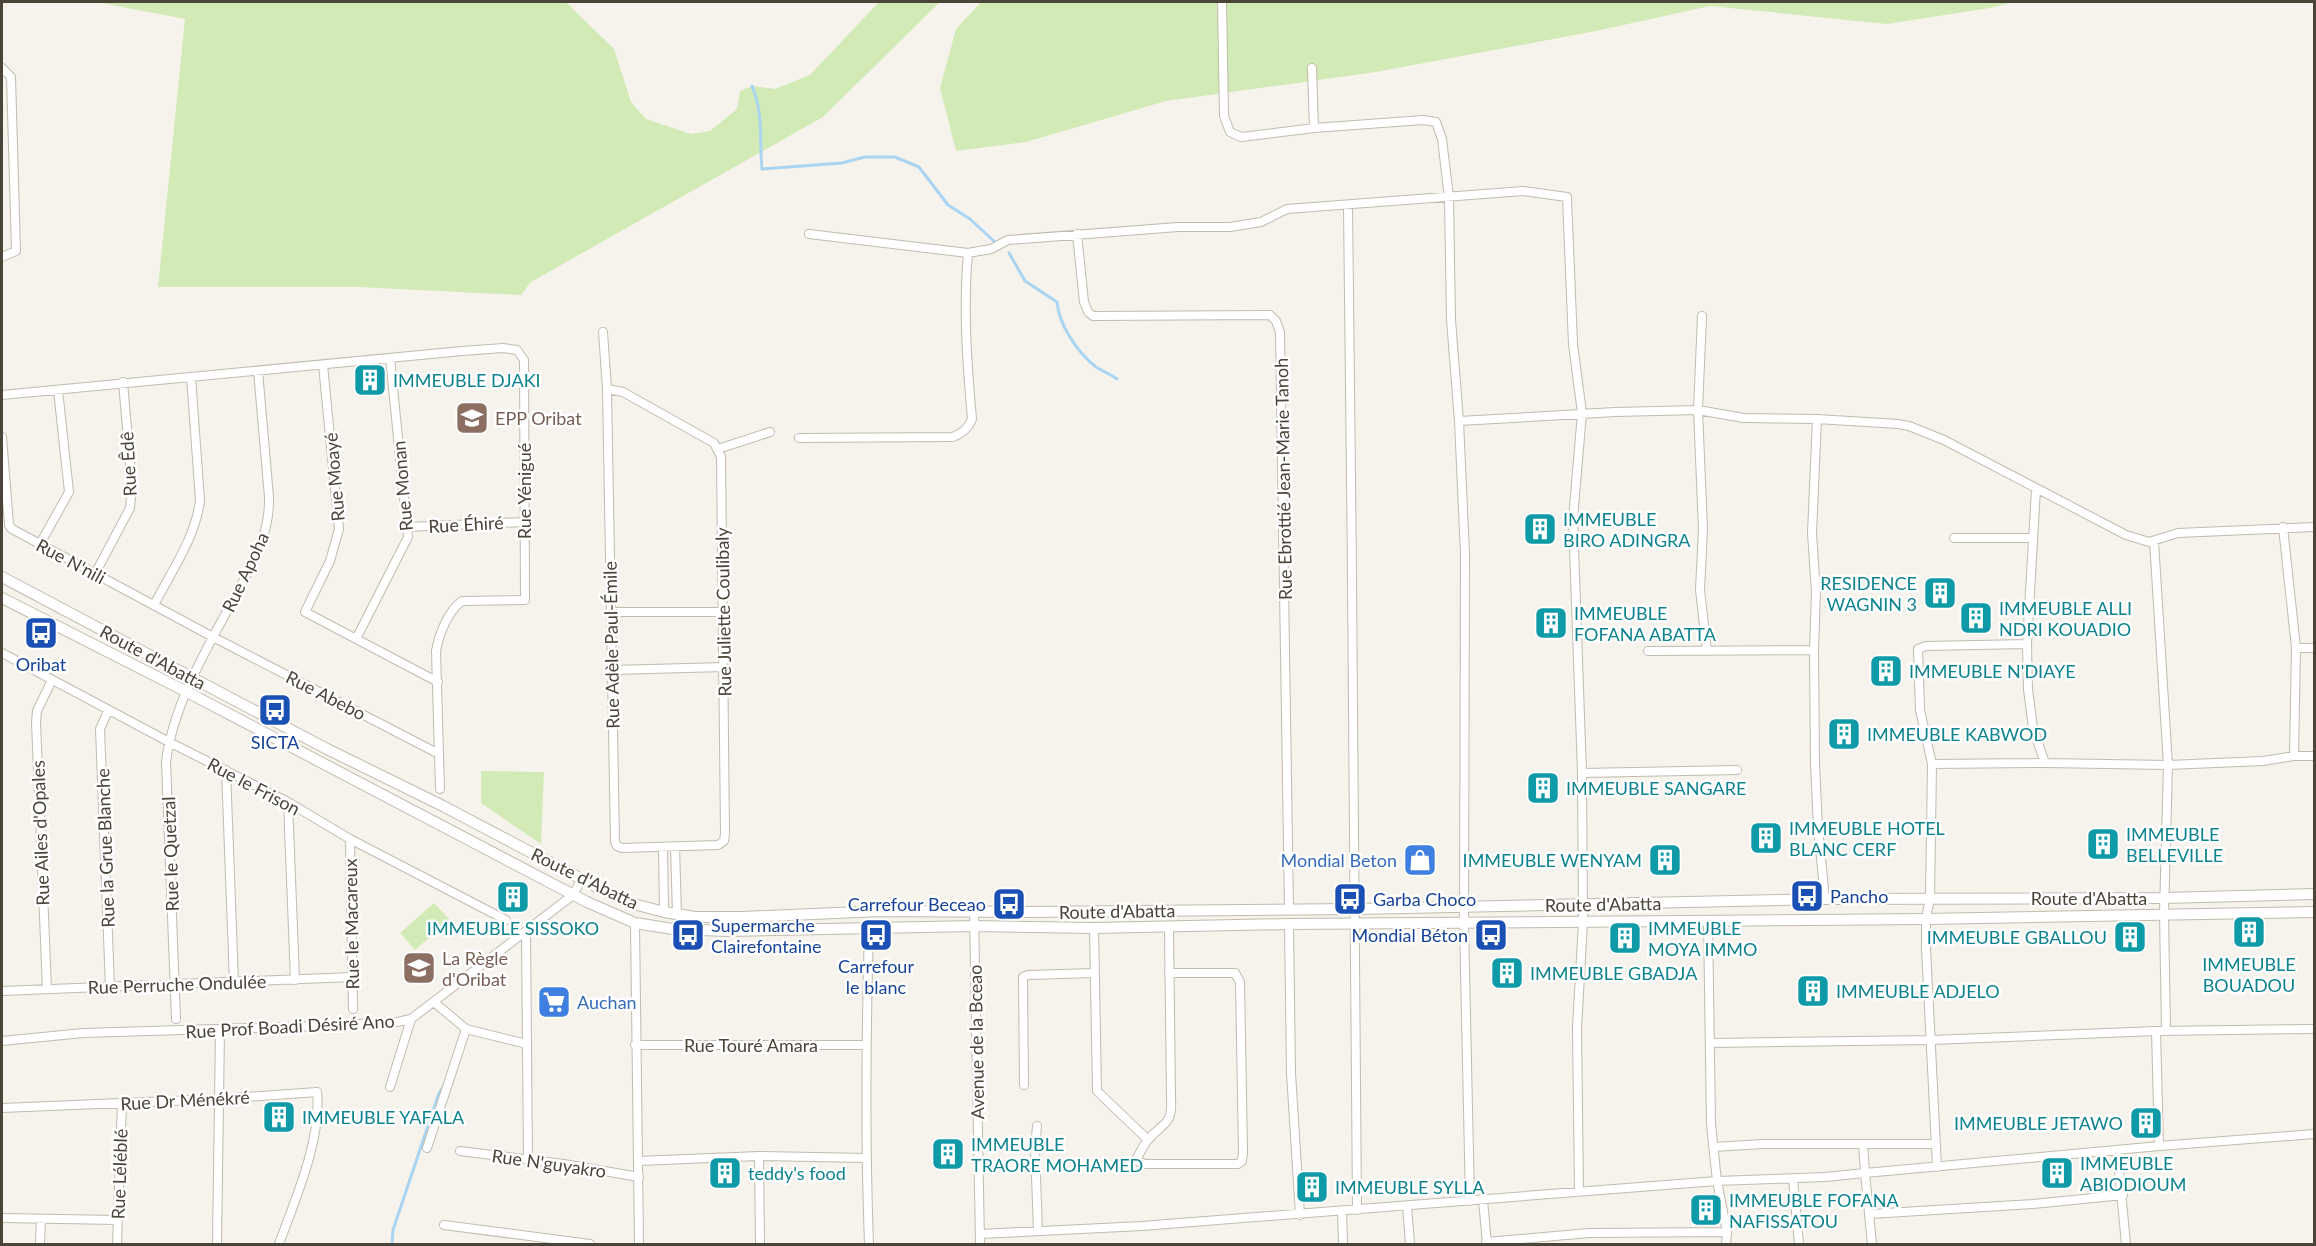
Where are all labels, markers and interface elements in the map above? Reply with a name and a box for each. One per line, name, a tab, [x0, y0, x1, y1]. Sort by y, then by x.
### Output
street label: Rue Ebrottié Jean-Marie Tanoh	[1270, 358, 1296, 600]
building icon: IMMEUBLE DJAKI	[352, 362, 388, 398]
place label: IMMEUBLE DJAKI	[393, 369, 541, 391]
school or university icon: EPP Oribat	[454, 400, 490, 436]
place label: EPP Oribat	[495, 407, 582, 429]
street label: Rue Êdê	[115, 431, 141, 497]
street label: Rue Moayé	[319, 432, 349, 522]
street label: Rue Monan	[387, 440, 417, 532]
street label: Rue Yénigué	[513, 443, 535, 539]
place label: IMMEUBLE BIRO ADINGRA	[1563, 508, 1691, 551]
street label: Rue Éhiré	[428, 511, 504, 537]
building icon: IMMEUBLE BIRO ADINGRA	[1522, 511, 1558, 547]
street label: Rue Juliette Coulibaly	[711, 526, 735, 697]
street label: Rue Apoha	[217, 528, 273, 616]
street label: Rue N'nili	[33, 534, 109, 588]
street label: Rue Adèle Paul-Émile	[599, 561, 623, 729]
place label: RESIDENCE WAGNIN 3	[1820, 572, 1917, 615]
building icon: RESIDENCE WAGNIN 3	[1922, 575, 1958, 611]
place label: IMMEUBLE ALLI NDRI KOUADIO	[1999, 597, 2132, 640]
building icon: IMMEUBLE ALLI NDRI KOUADIO	[1958, 600, 1994, 636]
place label: IMMEUBLE FOFANA ABATTA	[1574, 602, 1717, 645]
building icon: IMMEUBLE FOFANA ABATTA	[1533, 605, 1569, 641]
bus stop icon: Oribat	[23, 615, 59, 651]
street label: Route d'Abatta	[96, 620, 210, 694]
place label: Oribat	[16, 653, 67, 675]
building icon: IMMEUBLE N'DIAYE	[1868, 653, 1904, 689]
place label: IMMEUBLE N'DIAYE	[1909, 660, 2076, 682]
street label: Rue Abebo	[282, 666, 370, 724]
bus stop icon: SICTA	[257, 692, 293, 728]
building icon: IMMEUBLE KABWOD	[1826, 716, 1862, 752]
place label: IMMEUBLE KABWOD	[1867, 723, 2047, 745]
place label: SICTA	[251, 731, 300, 753]
street label: Rue le Frison	[204, 752, 304, 820]
street label: Rue Ailes d'Opales	[26, 760, 54, 906]
street label: Rue la Grue Blanche	[91, 768, 119, 928]
building icon: IMMEUBLE SANGARE	[1525, 770, 1561, 806]
place label: IMMEUBLE SANGARE	[1566, 777, 1746, 799]
street label: Rue le Quetzal	[157, 796, 183, 912]
place label: IMMEUBLE HOTEL BLANC CERF	[1789, 817, 1945, 860]
building icon: IMMEUBLE HOTEL BLANC CERF	[1748, 820, 1784, 856]
place label: IMMEUBLE BELLEVILLE	[2126, 823, 2223, 866]
building icon: IMMEUBLE BELLEVILLE	[2085, 826, 2121, 862]
shop icon: Mondial Beton	[1402, 842, 1438, 878]
building icon: IMMEUBLE WENYAM	[1647, 842, 1683, 878]
street label: Route d'Abatta	[528, 843, 642, 913]
place label: Mondial Beton	[1281, 849, 1397, 871]
place label: IMMEUBLE WENYAM	[1463, 849, 1642, 871]
street label: Rue le Macareux	[339, 858, 363, 990]
bus stop icon: Pancho	[1789, 878, 1825, 914]
building icon: IMMEUBLE SISSOKO	[495, 879, 531, 915]
bus stop icon: Garba Choco	[1332, 881, 1368, 917]
place label: Pancho	[1830, 885, 1888, 907]
bus stop icon: Carrefour Beceao	[991, 886, 1027, 922]
street label: Route d'Abatta	[2031, 887, 2147, 909]
place label: Garba Choco	[1373, 888, 1476, 910]
street label: Route d'Abatta	[1545, 892, 1661, 916]
place label: Carrefour Beceao	[848, 893, 986, 915]
street label: Route d'Abatta	[1059, 899, 1175, 923]
place label: Supermarche Clairefontaine	[711, 914, 822, 957]
building icon: IMMEUBLE BOUADOU	[2231, 914, 2267, 950]
place label: IMMEUBLE SISSOKO	[427, 917, 599, 939]
bus stop icon: Supermarche Clairefontaine	[670, 917, 706, 953]
bus stop icon: Carrefour le blanc	[858, 917, 894, 953]
bus stop icon: Mondial Béton	[1473, 917, 1509, 953]
place label: IMMEUBLE MOYA IMMO	[1648, 917, 1757, 960]
building icon: IMMEUBLE GBALLOU	[2112, 919, 2148, 955]
building icon: IMMEUBLE MOYA IMMO	[1607, 920, 1643, 956]
place label: Mondial Béton	[1352, 924, 1468, 946]
place label: IMMEUBLE GBALLOU	[1927, 926, 2107, 948]
place label: La Règle d'Oribat	[442, 947, 508, 990]
school or university icon: La Règle d'Oribat	[401, 950, 437, 986]
place label: IMMEUBLE BOUADOU	[2202, 953, 2296, 996]
place label: Carrefour le blanc	[838, 955, 914, 998]
building icon: IMMEUBLE GBADJA	[1489, 955, 1525, 991]
place label: IMMEUBLE GBADJA	[1530, 962, 1698, 984]
street label: Avenue de la Bceao	[964, 964, 988, 1120]
street label: Rue Perruche Ondulée	[87, 970, 267, 998]
building icon: IMMEUBLE ADJELO	[1795, 973, 1831, 1009]
place label: IMMEUBLE ADJELO	[1836, 980, 2000, 1002]
supermarket icon: Auchan	[536, 984, 572, 1020]
place label: Auchan	[577, 991, 637, 1013]
street label: Rue Prof Boadi Désiré Ano	[185, 1010, 395, 1042]
street label: Rue Touré Amara	[684, 1034, 818, 1056]
street label: Rue Dr Ménékré	[120, 1086, 250, 1114]
building icon: IMMEUBLE YAFALA	[261, 1099, 297, 1135]
building icon: IMMEUBLE JETAWO	[2128, 1105, 2164, 1141]
place label: IMMEUBLE YAFALA	[302, 1106, 465, 1128]
place label: IMMEUBLE JETAWO	[1954, 1112, 2123, 1134]
street label: Rue Léléblé	[106, 1128, 132, 1220]
place label: IMMEUBLE TRAORE MOHAMED	[971, 1133, 1143, 1176]
building icon: IMMEUBLE TRAORE MOHAMED	[930, 1136, 966, 1172]
street label: Rue N'guyakro	[490, 1144, 608, 1182]
place label: IMMEUBLE ABIODIOUM	[2080, 1152, 2186, 1195]
building icon: teddy's food	[707, 1155, 743, 1191]
building icon: IMMEUBLE ABIODIOUM	[2039, 1155, 2075, 1191]
place label: teddy's food	[748, 1162, 846, 1184]
building icon: IMMEUBLE SYLLA	[1294, 1169, 1330, 1205]
place label: IMMEUBLE SYLLA	[1335, 1176, 1485, 1198]
place label: IMMEUBLE FOFANA NAFISSATOU	[1729, 1189, 1900, 1232]
building icon: IMMEUBLE FOFANA NAFISSATOU	[1688, 1192, 1724, 1228]

